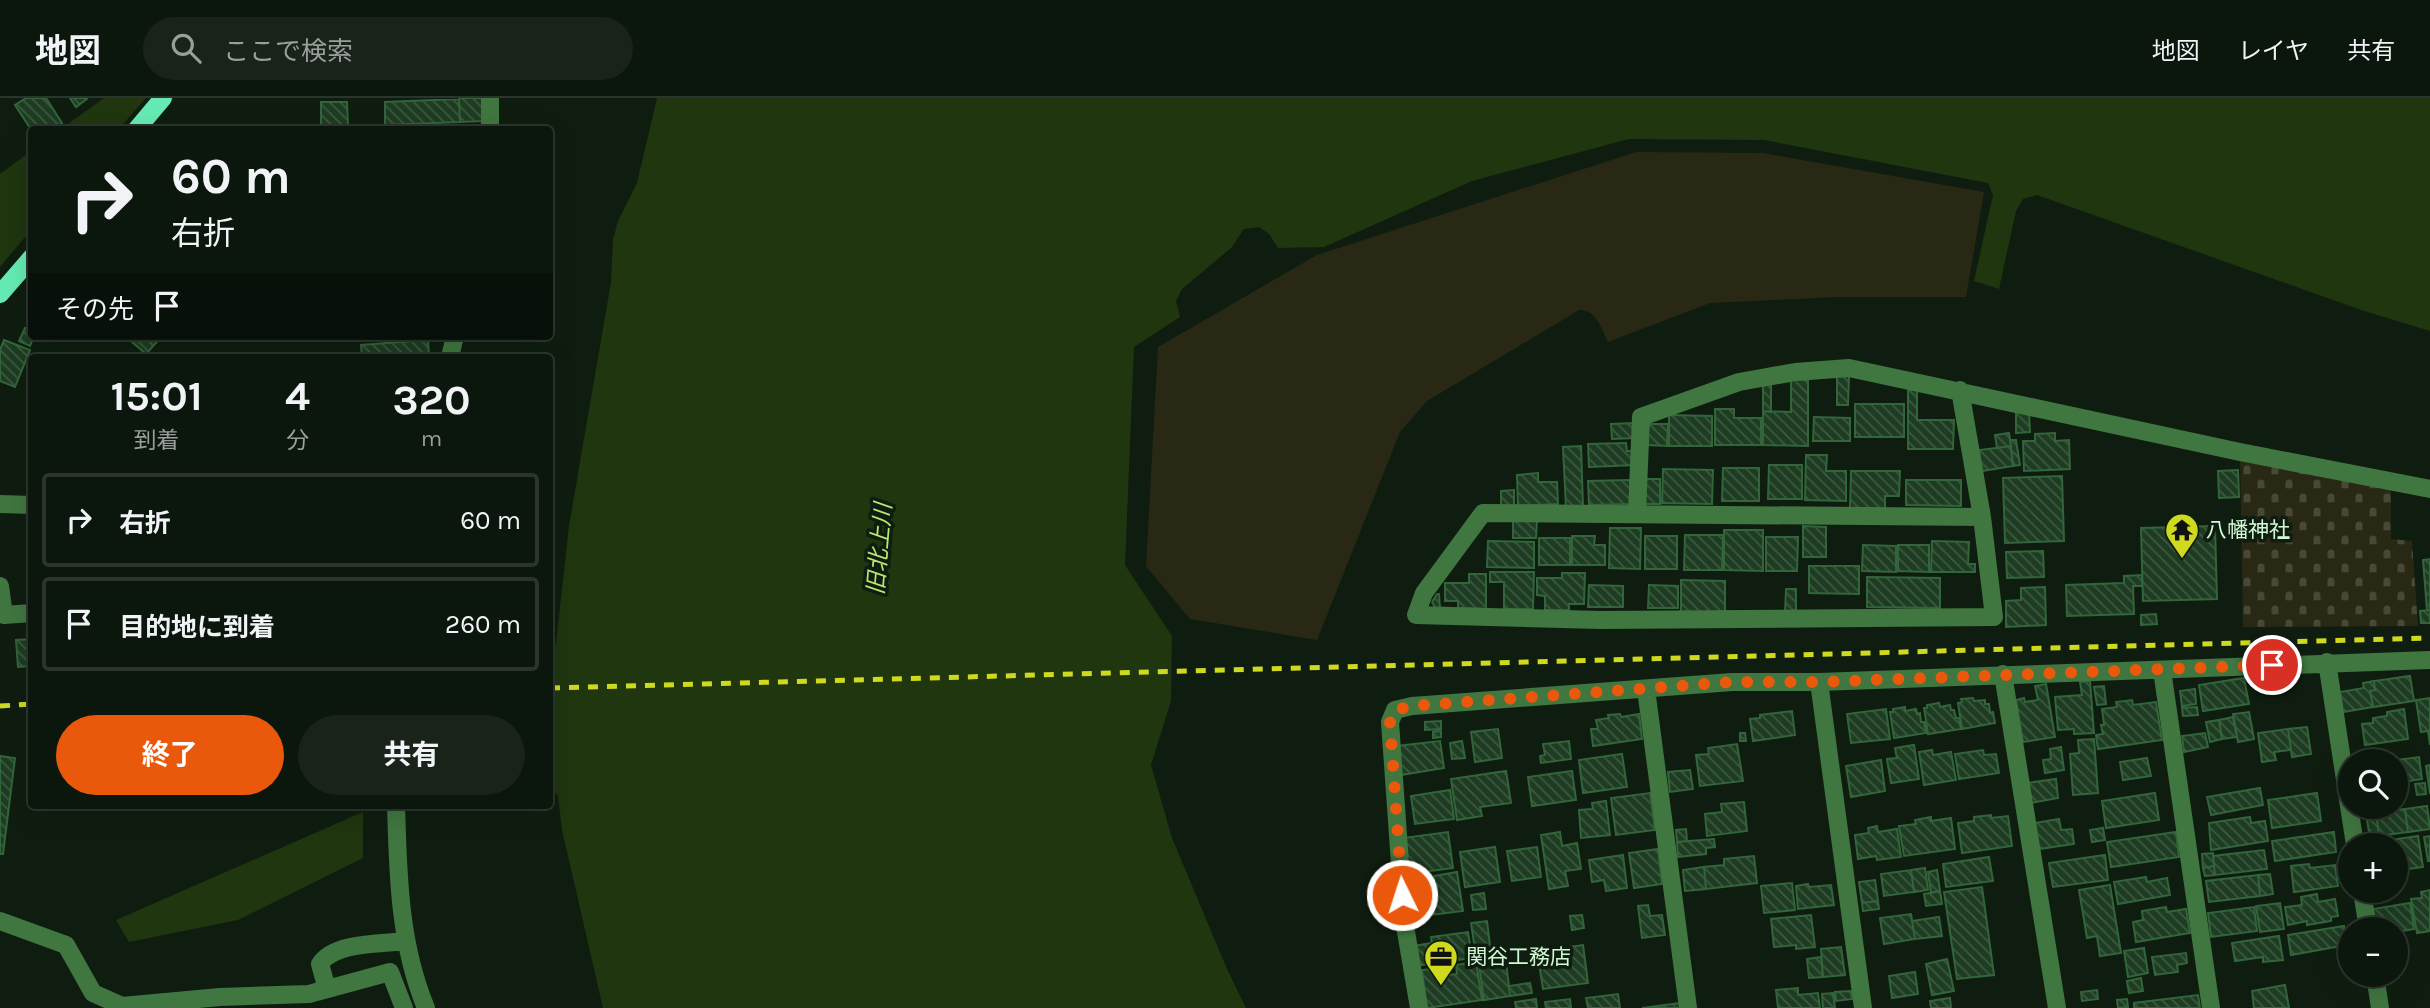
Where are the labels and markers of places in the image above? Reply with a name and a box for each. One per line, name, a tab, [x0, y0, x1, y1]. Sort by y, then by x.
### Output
temple icon: 八幡神社	[2163, 511, 2201, 560]
place label: 八幡神社	[2206, 518, 2290, 542]
pin	[2242, 635, 2302, 695]
office icon: 関谷工務店	[1422, 938, 1460, 987]
place label: 関谷工務店	[1466, 945, 1571, 969]

